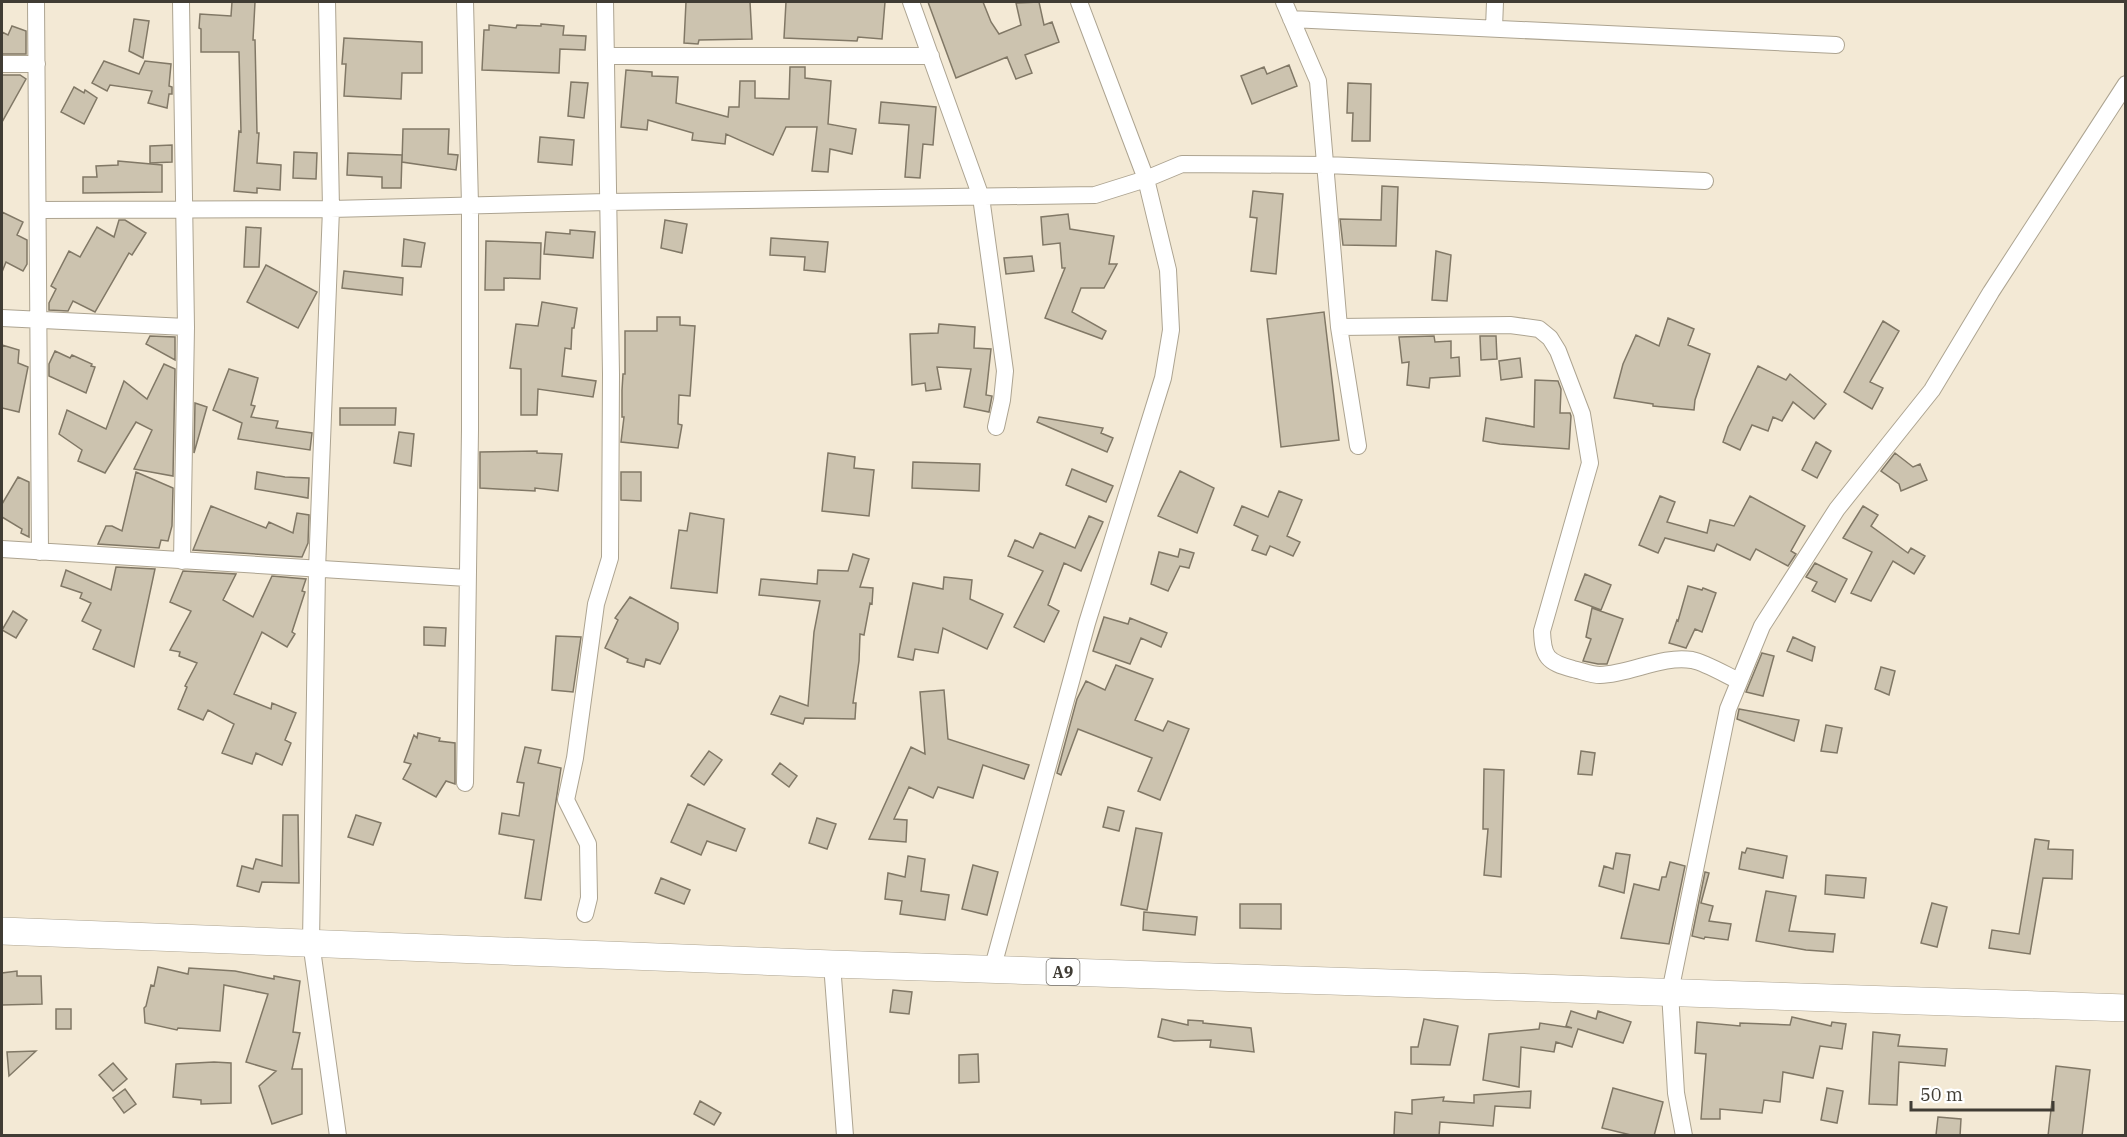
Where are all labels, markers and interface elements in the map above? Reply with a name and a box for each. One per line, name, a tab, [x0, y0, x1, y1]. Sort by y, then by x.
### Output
road number: A9	[1046, 959, 1080, 985]
scale bar	[1911, 1074, 2054, 1112]
text: 50 m	[1920, 1083, 1963, 1106]

